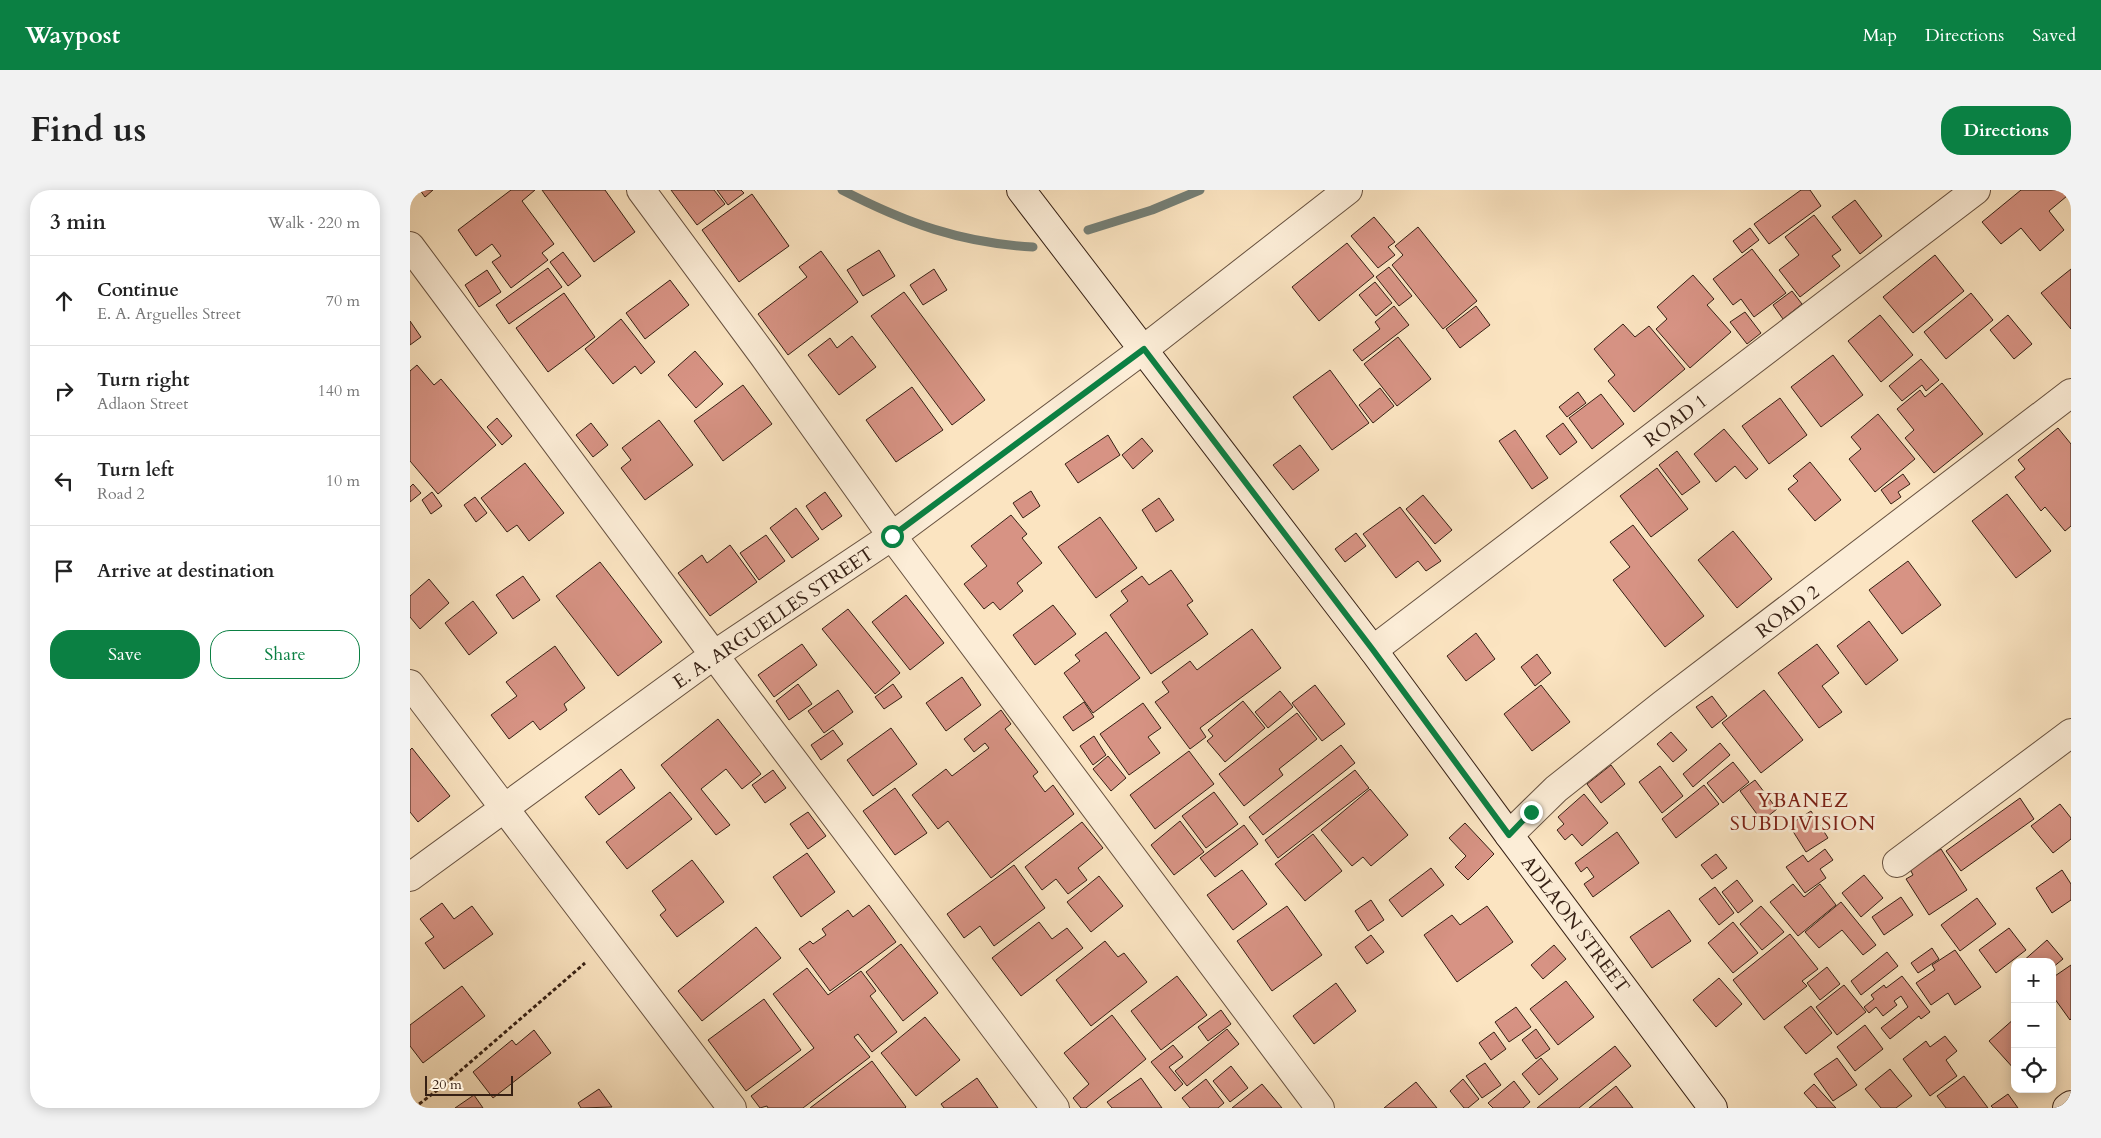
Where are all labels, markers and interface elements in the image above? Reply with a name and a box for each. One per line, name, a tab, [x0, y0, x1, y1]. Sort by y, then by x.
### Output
text: Waypost	[25, 19, 120, 52]
text: Map	[1863, 23, 1897, 48]
text: Directions	[1925, 23, 2004, 48]
text: Saved	[2032, 23, 2076, 48]
text: Find us	[30, 106, 146, 154]
button: Directions	[1941, 106, 2071, 155]
text: 3 min	[50, 208, 106, 237]
text: Walk · 220 m	[268, 212, 360, 234]
text: Continue	[97, 277, 179, 303]
icon: ahead	[50, 287, 78, 315]
text: 70 m	[326, 290, 360, 312]
text: E. A. Arguelles Street	[97, 303, 241, 325]
text: Turn right	[97, 367, 189, 393]
icon: right	[50, 377, 78, 405]
text: 140 m	[318, 380, 360, 402]
street label: ROAD 1	[1638, 388, 1713, 453]
text: Adlaon Street	[97, 393, 188, 415]
text: Turn left	[97, 457, 174, 483]
icon: left	[50, 467, 78, 495]
text: 10 m	[326, 470, 360, 492]
text: Road 2	[97, 483, 145, 505]
route start	[881, 525, 904, 548]
street label: E. A. ARGUELLES STREET	[668, 541, 879, 695]
icon: arrive	[50, 557, 78, 585]
text: Arrive at destination	[97, 558, 274, 584]
street label: ROAD 2	[1750, 579, 1825, 644]
button: Save	[50, 630, 200, 679]
button: Share	[210, 630, 360, 679]
district label: YBANEZ SUBDIVISION	[1730, 787, 1876, 837]
route end	[1520, 801, 1543, 824]
street label: ADLAON STREET	[1515, 851, 1635, 999]
map controls	[2011, 958, 2056, 1093]
button: +	[2011, 958, 2056, 1003]
button: −	[2011, 1003, 2056, 1048]
button: locate	[2011, 1048, 2056, 1093]
scale bar	[425, 1073, 512, 1096]
text: 20 m	[432, 1075, 462, 1094]

